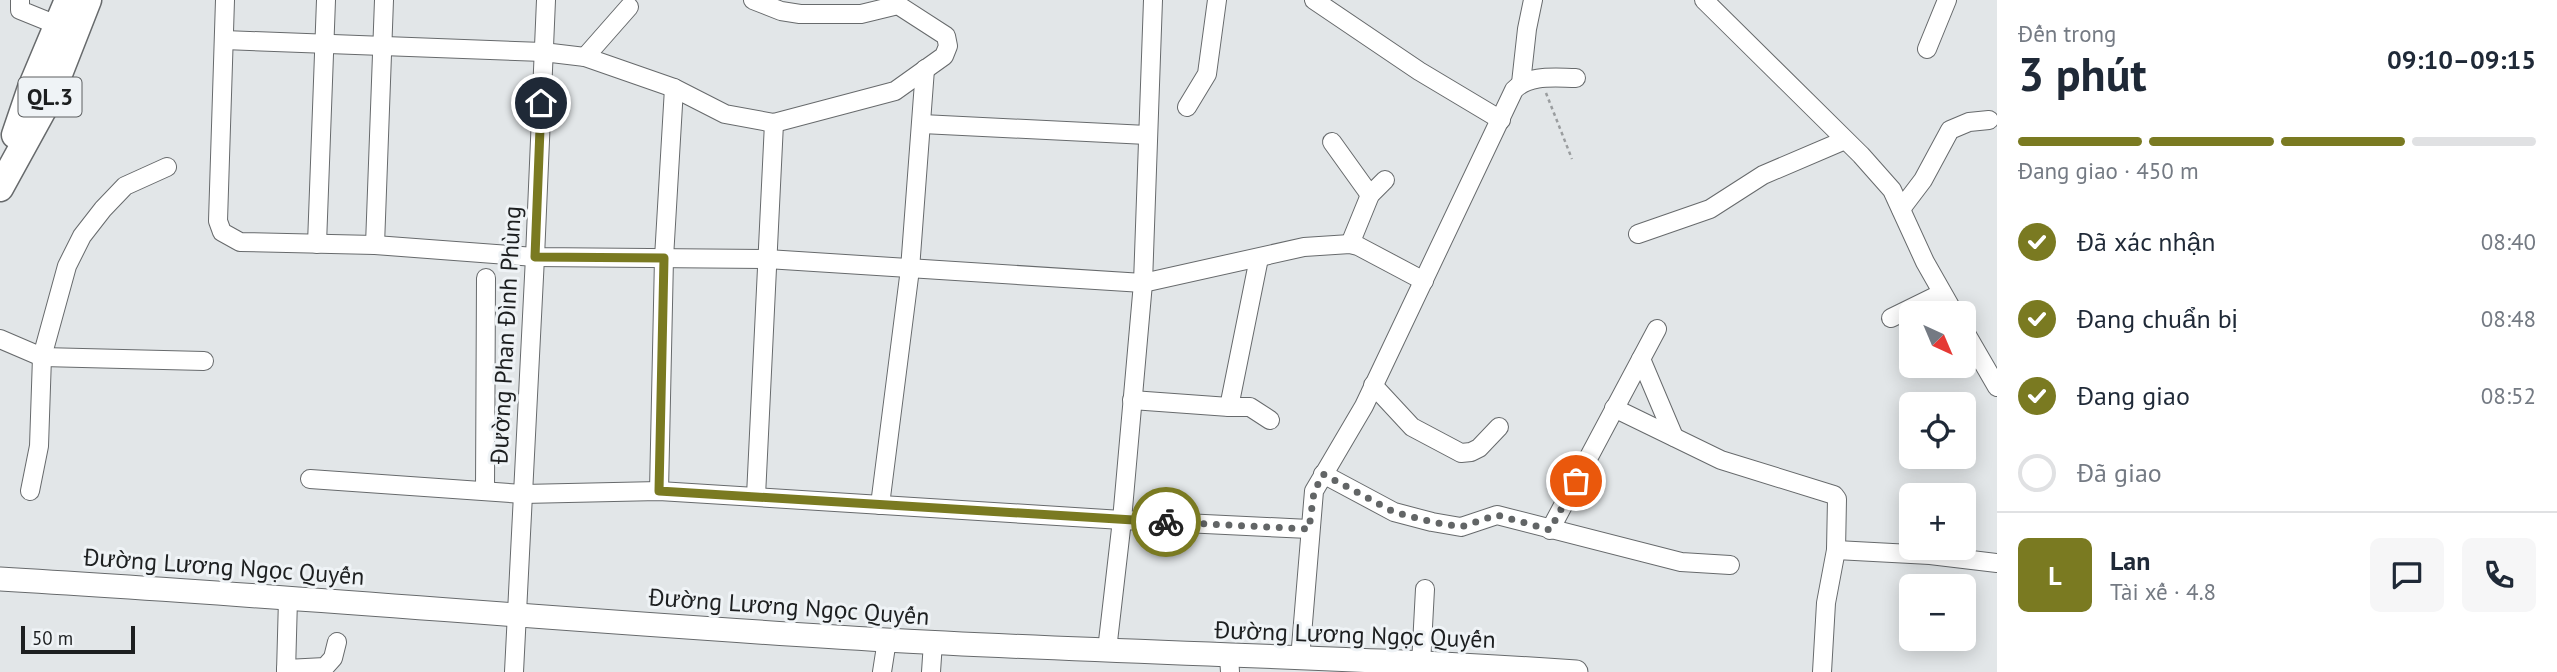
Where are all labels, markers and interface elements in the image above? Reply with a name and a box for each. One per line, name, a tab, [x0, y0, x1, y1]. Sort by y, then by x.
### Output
text: Đến trong	[2018, 19, 2116, 48]
text: 09:10–09:15	[2387, 43, 2536, 76]
text: 3 phút	[2018, 44, 2146, 104]
pin	[511, 73, 571, 133]
road number: QL.3	[19, 78, 82, 116]
icon: home	[522, 84, 560, 122]
text: Đang giao · 450 m	[2018, 156, 2199, 185]
street label: Đường Phan Đình Phùng	[483, 205, 528, 466]
icon: check	[2018, 223, 2056, 261]
text: Đã xác nhận	[2077, 225, 2215, 258]
text: 08:40	[2481, 227, 2536, 256]
icon: check	[2018, 300, 2056, 338]
north arrow	[1899, 301, 1976, 378]
map controls	[1899, 301, 1976, 651]
text: Đang chuẩn bị	[2077, 302, 2238, 335]
text: 08:48	[2481, 304, 2536, 333]
icon: check	[2018, 377, 2056, 415]
text: Đang giao	[2077, 379, 2190, 412]
text: 08:52	[2481, 381, 2536, 410]
button: locate	[1899, 392, 1976, 469]
pin	[1546, 451, 1606, 511]
text: Đã giao	[2077, 456, 2162, 489]
icon: bag	[1557, 462, 1595, 500]
button: +	[1899, 483, 1976, 560]
courier	[1131, 487, 1201, 557]
icon: bike	[1147, 503, 1185, 541]
button: chat	[2370, 538, 2444, 612]
button: phone	[2462, 538, 2536, 612]
street label: Đường Lương Ngọc Quyến	[82, 541, 365, 592]
text: Lan	[2110, 544, 2150, 577]
text: L	[2048, 559, 2062, 592]
button: −	[1899, 574, 1976, 651]
text: Tài xế · 4.8	[2110, 577, 2216, 606]
street label: Đường Lương Ngọc Quyến	[647, 581, 930, 632]
street label: Đường Lương Ngọc Quyến	[1213, 614, 1496, 655]
scale bar	[21, 623, 135, 655]
text: 50 m	[32, 626, 73, 650]

